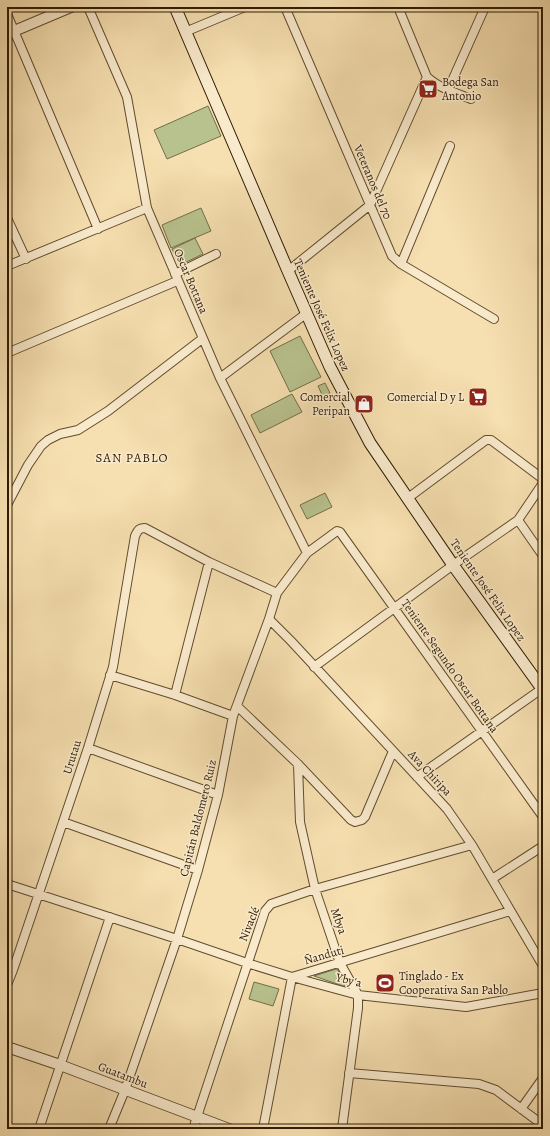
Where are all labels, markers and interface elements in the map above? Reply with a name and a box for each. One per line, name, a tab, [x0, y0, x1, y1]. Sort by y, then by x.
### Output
place label: Bodega San Antonio	[441, 74, 499, 104]
supermarket icon: Bodega San Antonio	[417, 78, 439, 100]
street label: Veteranos del 70	[350, 141, 396, 222]
street label: Oscar Bottana	[170, 246, 212, 316]
street label: Teniente José Felix Lopez	[290, 256, 354, 374]
supermarket icon: Comercial D y L	[467, 386, 489, 408]
place label: Comercial Peripan	[300, 389, 350, 419]
place label: Comercial D y L	[387, 389, 465, 405]
shop icon: Comercial Peripan	[353, 393, 375, 415]
district label: SAN PABLO	[95, 449, 169, 466]
street label: Teniente José Felix Lopez	[447, 536, 529, 644]
street label: Teniente Segundo Oscar Bottana	[398, 596, 503, 736]
street label: Urutau	[59, 737, 85, 776]
street label: Ava Chiripa	[404, 746, 456, 800]
street label: Capitán Baldomero Ruiz	[176, 758, 220, 878]
street label: Nivaclé	[235, 904, 263, 944]
street label: Mbya	[327, 906, 351, 937]
street label: Ñanduti	[302, 942, 346, 968]
place label: Tinglado - Ex Cooperativa San Pablo	[399, 968, 508, 998]
street label: Yby'a	[333, 969, 364, 991]
sports icon: Tinglado - Ex Cooperativa San Pablo	[374, 972, 396, 994]
street label: Guatambu	[96, 1058, 151, 1092]

